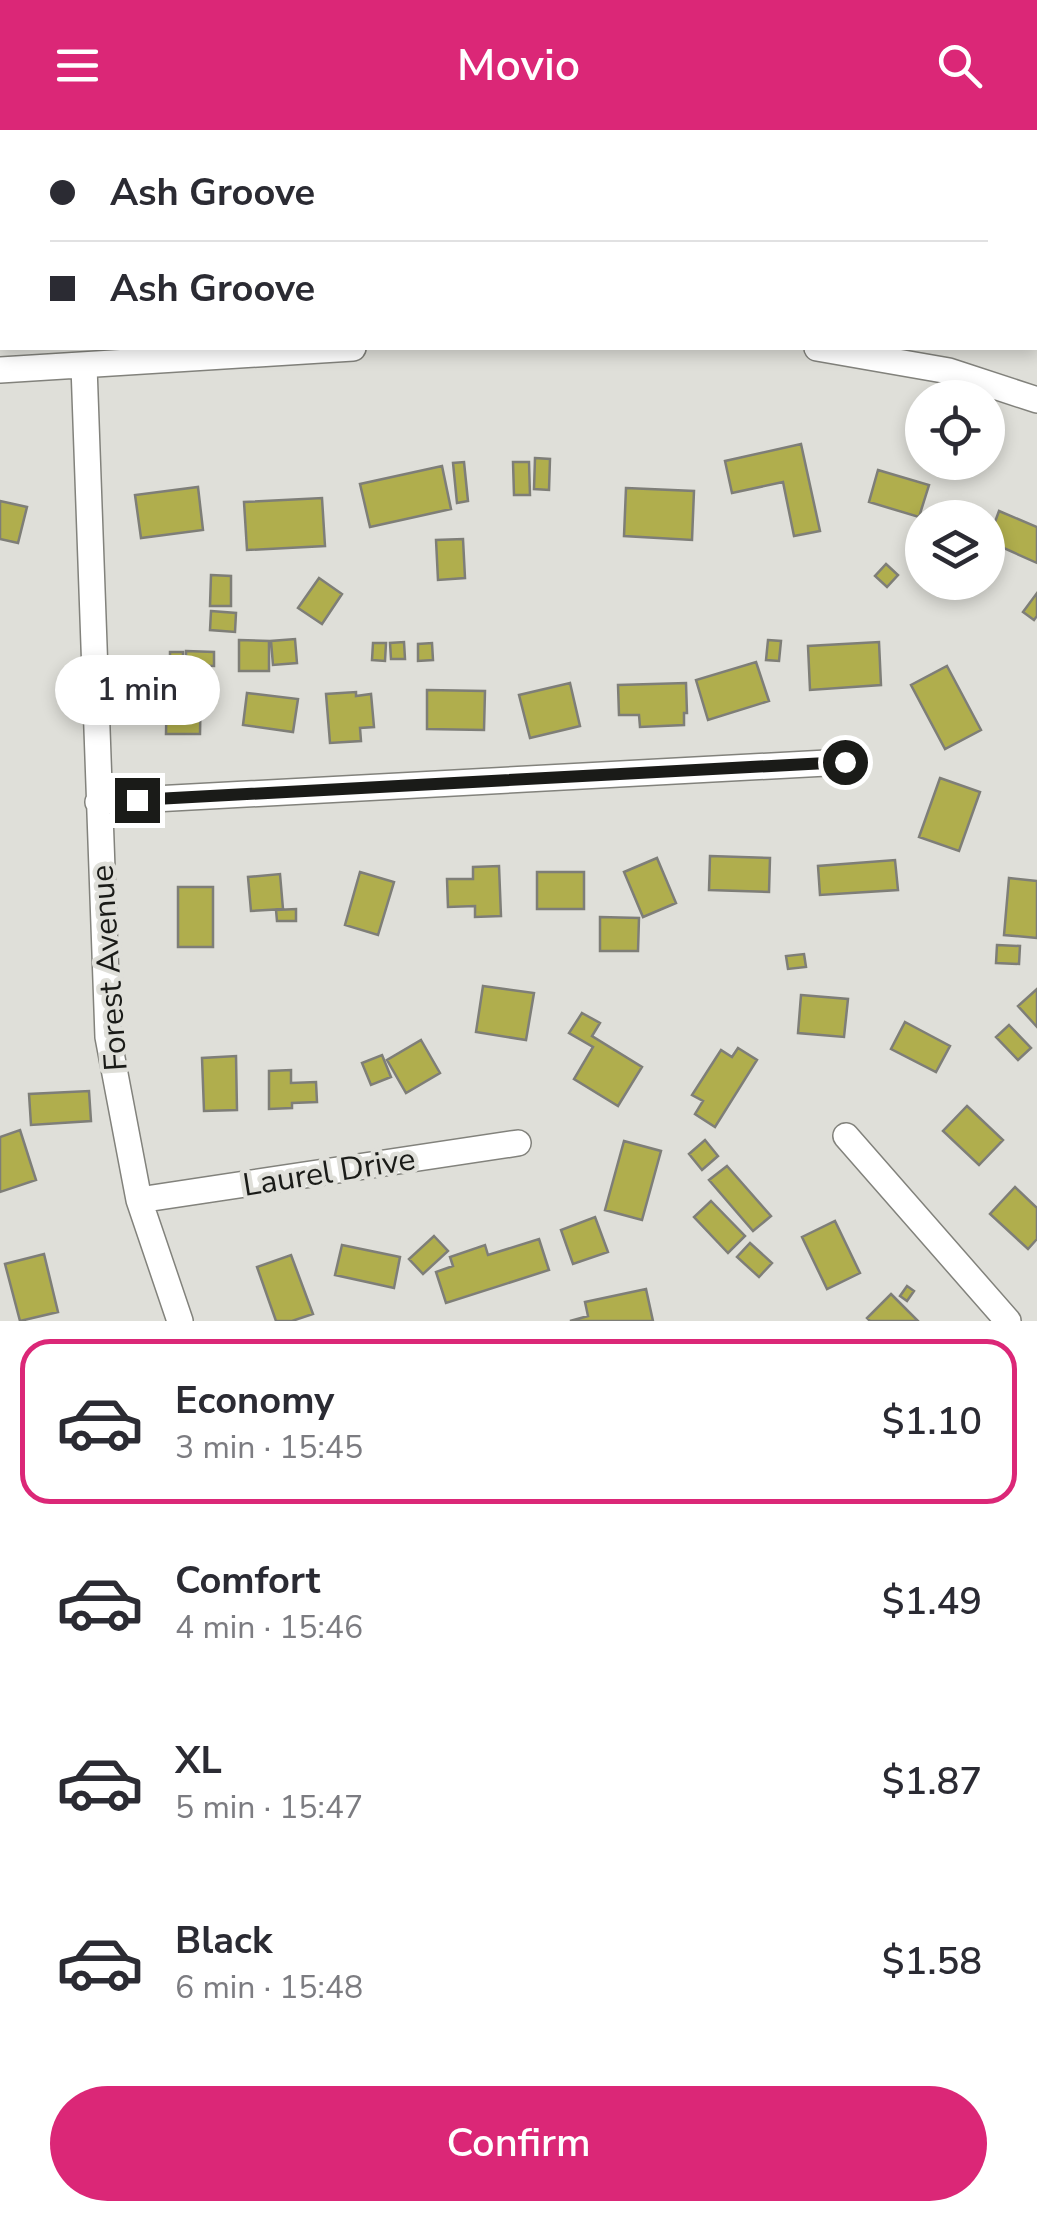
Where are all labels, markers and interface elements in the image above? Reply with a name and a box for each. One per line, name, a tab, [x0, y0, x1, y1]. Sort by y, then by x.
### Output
text: Movio	[457, 35, 580, 96]
icon: menu	[50, 38, 105, 93]
icon: search	[932, 38, 987, 93]
text: Ash Groove	[110, 167, 315, 218]
text: Ash Groove	[110, 263, 315, 314]
map controls	[905, 380, 1005, 600]
button: locate	[905, 380, 1005, 480]
button: layers	[905, 500, 1005, 600]
callout: 1 min	[54, 655, 220, 725]
text: 1 min	[97, 668, 178, 711]
route start	[823, 740, 868, 785]
route end	[115, 778, 160, 823]
street label: Forest Avenue	[80, 863, 138, 1073]
street label: Laurel Drive	[240, 1137, 418, 1207]
text: Economy	[175, 1375, 334, 1426]
icon: car	[55, 1377, 145, 1467]
text: $1.10	[882, 1396, 982, 1447]
text: 3 min · 15:45	[175, 1426, 363, 1469]
text: Comfort	[175, 1555, 320, 1606]
icon: car	[55, 1557, 145, 1647]
text: $1.49	[882, 1576, 982, 1627]
text: 4 min · 15:46	[175, 1606, 363, 1649]
text: XL	[175, 1735, 222, 1786]
icon: car	[55, 1737, 145, 1827]
text: $1.87	[882, 1756, 982, 1807]
text: 5 min · 15:47	[175, 1786, 363, 1829]
text: Black	[175, 1915, 272, 1966]
icon: car	[55, 1917, 145, 2007]
text: $1.58	[882, 1936, 982, 1987]
text: 6 min · 15:48	[175, 1966, 363, 2009]
button: Confirm	[50, 2086, 987, 2201]

